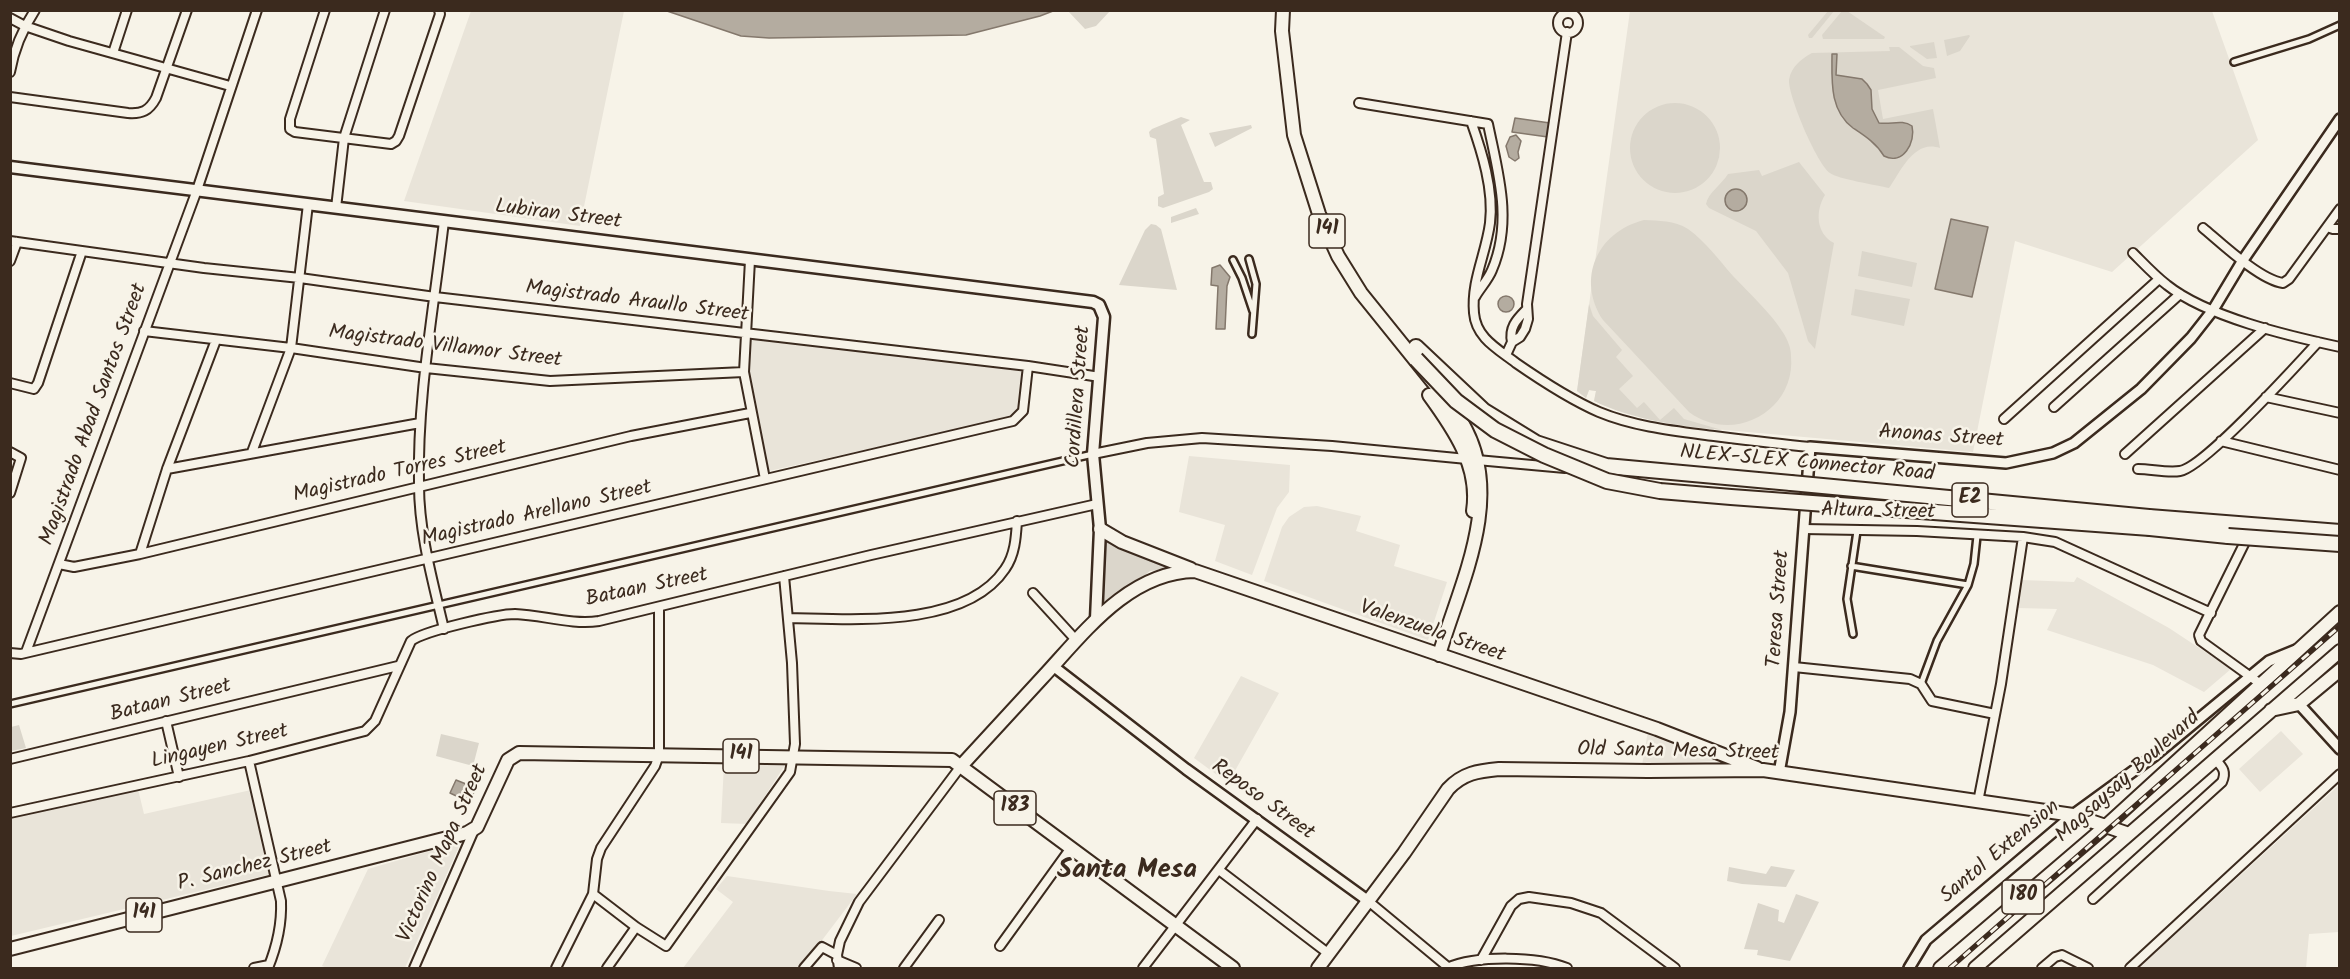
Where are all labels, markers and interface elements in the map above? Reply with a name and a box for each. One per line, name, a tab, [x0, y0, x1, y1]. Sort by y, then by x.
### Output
street label: Lubiran Street	[493, 196, 623, 236]
road number: 141	[1309, 214, 1345, 248]
street label: Magistrado Araullo Street	[524, 277, 750, 329]
street label: Magistrado Abad Santos Street	[36, 281, 154, 549]
street label: Magistrado Villamor Street	[327, 321, 563, 375]
street label: Cordillera Street	[1062, 325, 1098, 469]
street label: Anonas Street	[1878, 421, 2004, 455]
street label: Magistrado Torres Street	[291, 436, 509, 510]
street label: NLEX-SLEX Connector Road	[1679, 441, 1935, 489]
street label: Magistrado Arellano Street	[419, 476, 655, 554]
road number: E2	[1952, 483, 1988, 517]
street label: Altura Street	[1820, 499, 1936, 527]
street label: Teresa Street	[1763, 549, 1797, 669]
street label: Bataan Street	[584, 564, 710, 614]
street label: Valenzuela Street	[1356, 596, 1508, 670]
street label: Bataan Street	[108, 675, 234, 729]
street label: Magsaysay Boulevard	[2052, 706, 2206, 850]
street label: Lingayen Street	[149, 720, 291, 776]
road number: 141	[723, 739, 759, 773]
street label: Old Santa Mesa Street	[1577, 739, 1779, 767]
street label: Reposo Street	[1205, 755, 1319, 847]
street label: Victorino Mapa Street	[393, 761, 495, 947]
road number: 183	[994, 791, 1036, 825]
street label: Santol Extension	[1936, 796, 2066, 910]
street label: P. Sanchez Street	[175, 836, 335, 898]
district label: Santa Mesa	[1057, 856, 1197, 888]
road number: 180	[2002, 880, 2044, 914]
road number: 141	[126, 898, 162, 932]

